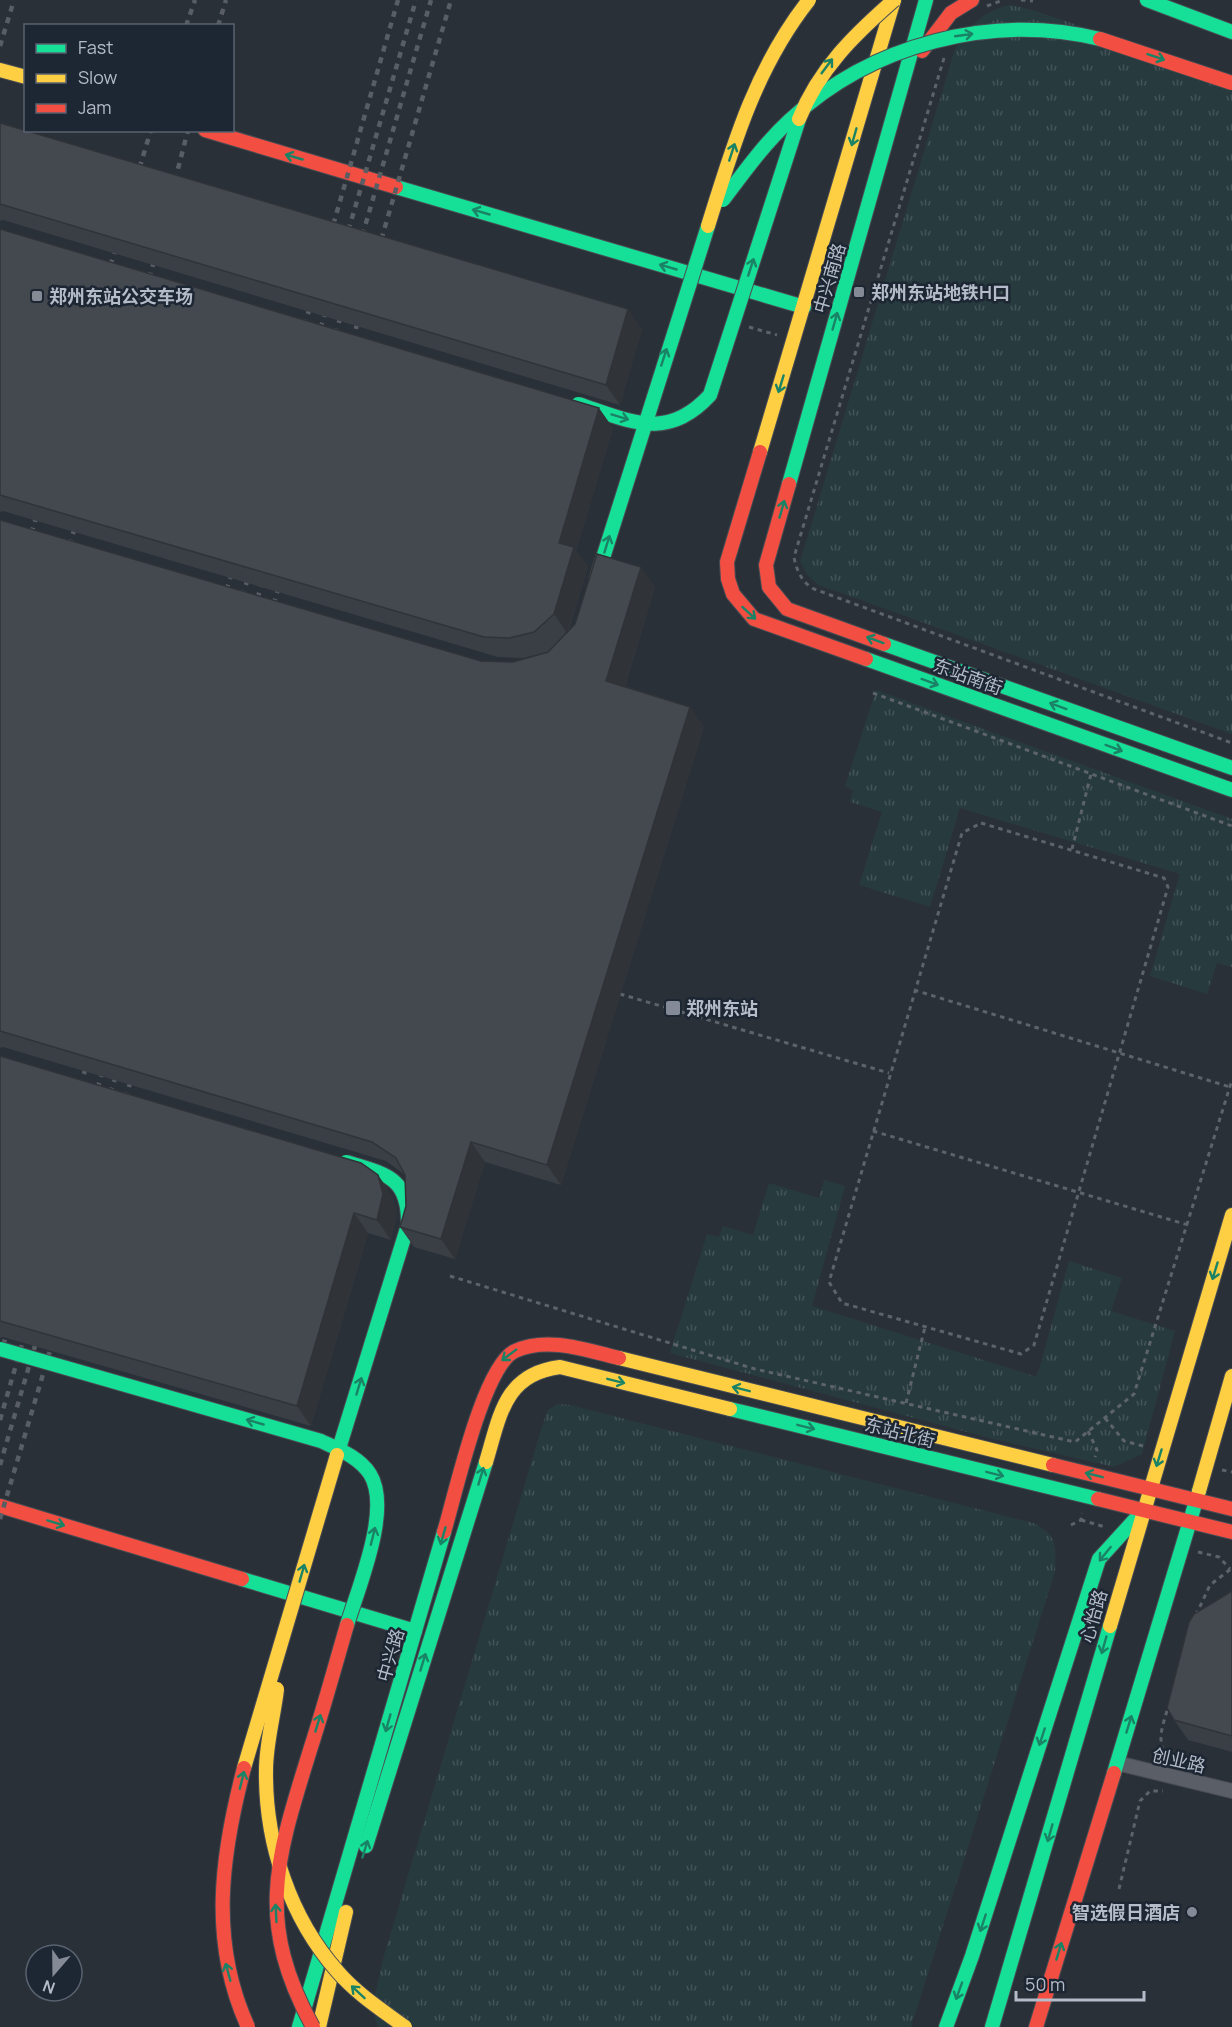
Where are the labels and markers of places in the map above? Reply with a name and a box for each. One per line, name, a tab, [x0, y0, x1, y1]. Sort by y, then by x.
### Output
place label: 郑州东站地铁H口	[871, 280, 1010, 304]
place label: 郑州东站公交车场	[49, 284, 193, 308]
marker: 郑州东站地铁H口	[852, 285, 866, 299]
marker: 郑州东站公交车场	[30, 289, 44, 303]
place label: 郑州东站	[686, 996, 758, 1020]
marker: 郑州东站	[664, 999, 682, 1017]
place label: 智选假日酒店	[1072, 1900, 1180, 1924]
marker: 智选假日酒店	[1185, 1905, 1199, 1919]

